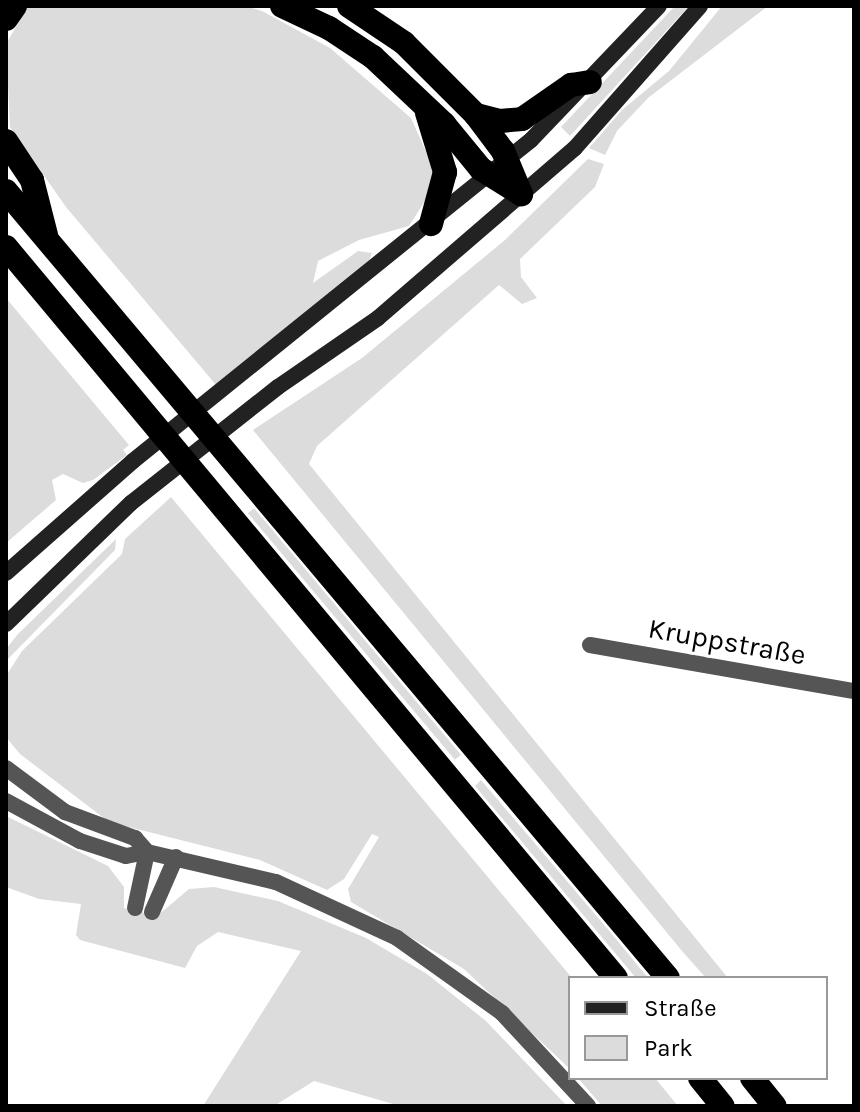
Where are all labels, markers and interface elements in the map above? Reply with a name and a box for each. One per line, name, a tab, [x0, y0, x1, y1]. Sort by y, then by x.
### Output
street label: Kruppstraße	[646, 612, 808, 672]
legend	[568, 976, 828, 1080]
text: Straße	[644, 994, 716, 1022]
text: Park	[644, 1034, 693, 1062]

